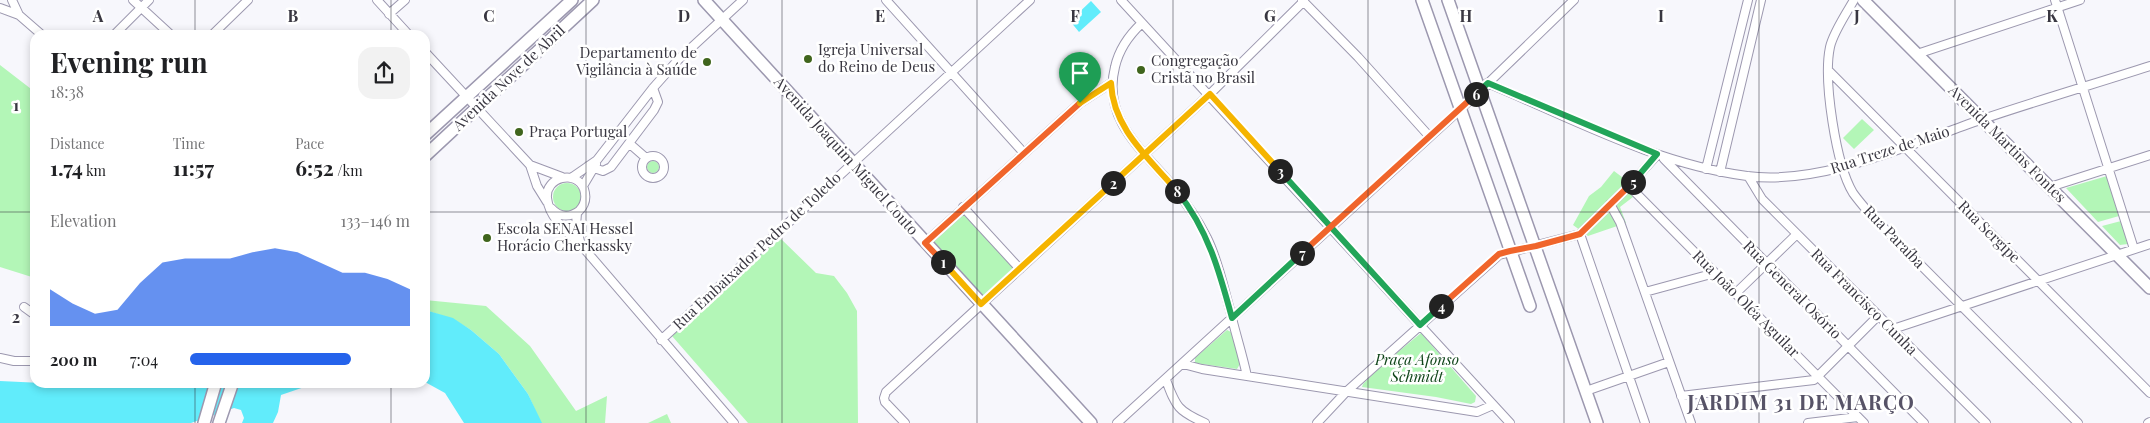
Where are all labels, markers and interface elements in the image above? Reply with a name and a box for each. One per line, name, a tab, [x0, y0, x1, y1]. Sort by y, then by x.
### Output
text: A	[92, 5, 104, 26]
text: B	[288, 5, 299, 26]
text: C	[483, 5, 495, 26]
text: D	[678, 5, 690, 26]
text: E	[875, 5, 885, 26]
text: F	[1070, 5, 1080, 26]
text: G	[1264, 5, 1276, 26]
text: H	[1460, 5, 1473, 26]
text: I	[1658, 5, 1664, 26]
text: J	[1853, 5, 1860, 26]
text: K	[2046, 5, 2058, 26]
street label: Avenida Nove de Abril	[447, 20, 569, 135]
place label: Igreja Universal do Reino de Deus	[818, 39, 935, 76]
place label: Departamento de Vigilância à Saúde	[575, 42, 697, 79]
text: Evening run	[50, 43, 208, 80]
button: share	[358, 47, 410, 99]
place label: Congregação Cristã no Brasil	[1151, 50, 1255, 87]
pin	[1059, 52, 1101, 103]
marker: Igreja Universal do Reino de Deus	[802, 53, 814, 65]
marker: Departamento de Vigilância à Saúde	[701, 56, 713, 68]
icon: arrive	[1066, 59, 1094, 87]
marker: Congregação Cristã no Brasil	[1135, 64, 1147, 76]
street label: Avenida Joaquim Miguel Couto	[769, 71, 923, 239]
street label: Avenida Martins Fontes	[1944, 79, 2071, 206]
text: 18:38	[50, 81, 84, 102]
pin: 6	[1464, 82, 1488, 106]
text: 6	[1473, 85, 1480, 104]
text: 1	[13, 94, 19, 115]
street label: Rua Treze de Maio	[1828, 120, 1952, 178]
place label: Praça Portugal	[529, 121, 627, 141]
marker: Praça Portugal	[513, 126, 525, 138]
text: Distance	[50, 134, 105, 153]
text: Time	[173, 134, 205, 153]
text: Pace	[295, 134, 324, 153]
text: 1.74	[50, 153, 83, 181]
text: 11:57	[173, 153, 214, 181]
text: 6:52	[295, 153, 334, 181]
pin: 3	[1268, 158, 1292, 184]
text: km	[83, 161, 106, 180]
text: /km	[334, 161, 363, 180]
text: 3	[1277, 162, 1284, 181]
street label: Rua Embaixador Pedro de Toledo	[668, 167, 845, 334]
pin: 2	[1100, 170, 1126, 196]
pin: 5	[1620, 170, 1646, 194]
text: 5	[1630, 173, 1637, 192]
text: 2	[1110, 174, 1117, 193]
pin: 8	[1164, 178, 1190, 204]
text: 8	[1174, 182, 1181, 201]
street label: Rua Sergípe	[1954, 196, 2025, 267]
street label: Rua Paraíba	[1860, 201, 1930, 272]
text: Elevation	[50, 210, 117, 231]
text: 133–146 m	[340, 210, 410, 231]
place label: Escola SENAI Hessel Horácio Cherkassky	[497, 218, 633, 255]
marker: Escola SENAI Hessel Horácio Cherkassky	[481, 232, 493, 244]
street label: Rua General Osório	[1739, 236, 1846, 343]
pin: 7	[1290, 240, 1314, 266]
text: 7	[1299, 244, 1306, 263]
street label: Rua Francisco Cunha	[1807, 244, 1923, 359]
street label: Rua João Oléa Aguilar	[1689, 245, 1805, 361]
pin: 1	[930, 250, 956, 274]
text: 1	[941, 253, 946, 272]
pin: 4	[1428, 294, 1454, 318]
text: 4	[1438, 297, 1445, 316]
text: 2	[12, 306, 20, 327]
text: 200 m	[50, 349, 97, 370]
text: 7:04	[130, 349, 158, 370]
park label: Praça Afonso Schmidt	[1374, 349, 1459, 386]
district label: JARDIM 31 DE MARÇO	[1686, 388, 1915, 415]

